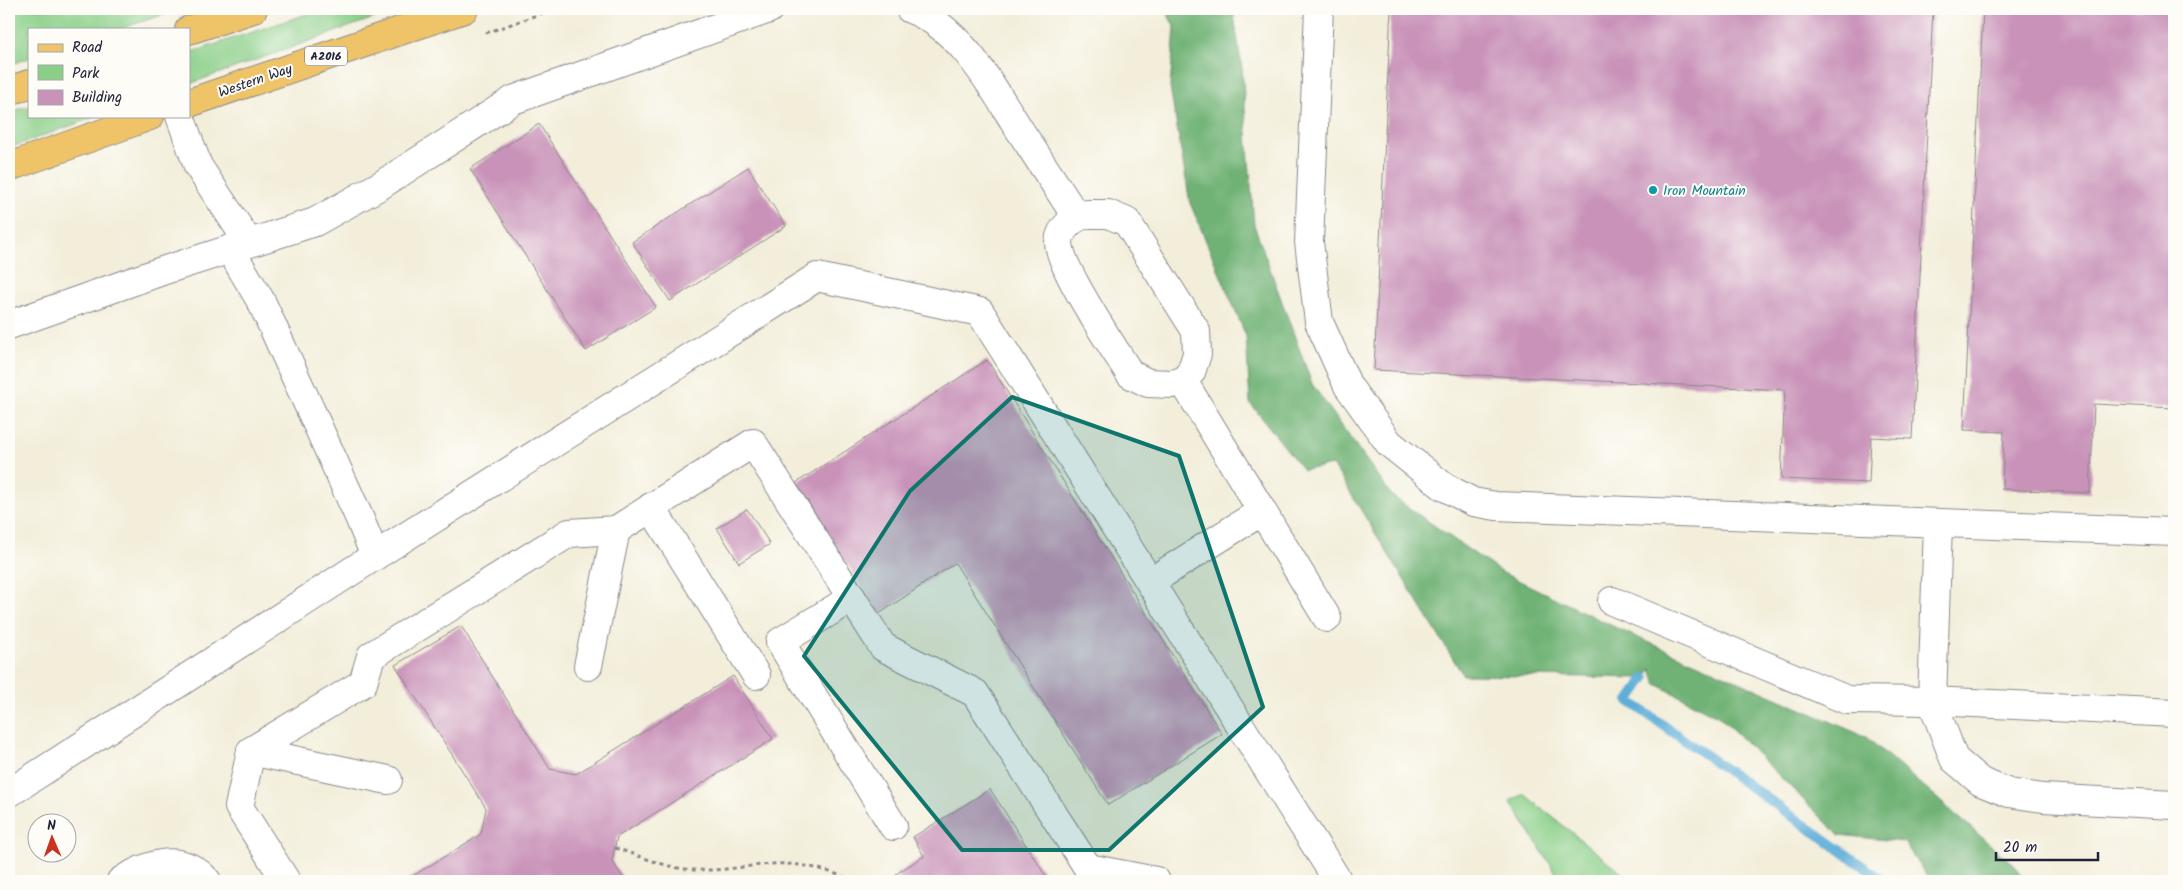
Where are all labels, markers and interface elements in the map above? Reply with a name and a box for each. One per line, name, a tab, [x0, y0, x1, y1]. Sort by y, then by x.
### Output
legend	[28, 28, 190, 118]
text: Road	[72, 36, 103, 60]
road number: A2016	[305, 46, 347, 66]
street label: Western Way	[215, 58, 296, 104]
text: Park	[72, 62, 100, 86]
text: Building	[72, 86, 122, 110]
place label: Iron Mountain	[1663, 180, 1746, 202]
marker: Iron Mountain	[1647, 184, 1659, 196]
north arrow	[28, 812, 78, 862]
text: N	[47, 815, 57, 837]
scale bar	[1996, 830, 2098, 862]
text: 20 m	[2003, 836, 2037, 860]

